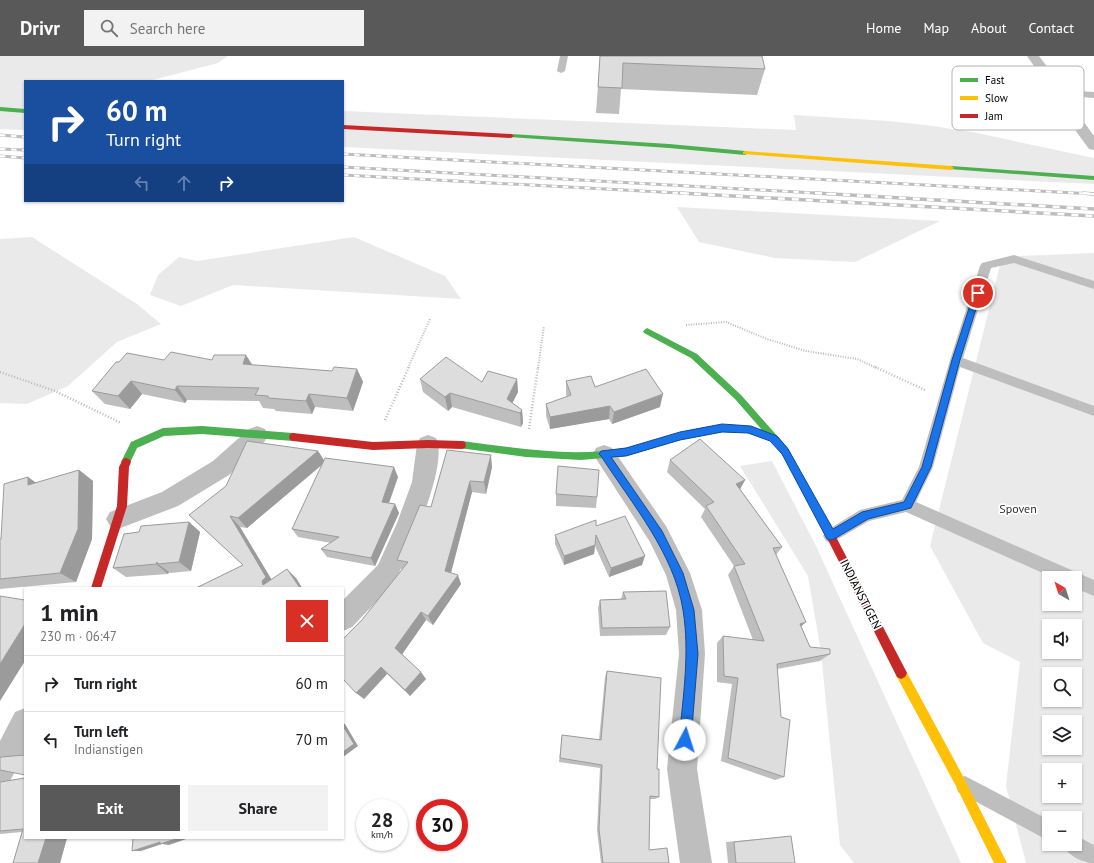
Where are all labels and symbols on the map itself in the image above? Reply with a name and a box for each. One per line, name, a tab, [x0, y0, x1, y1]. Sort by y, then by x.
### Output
legend	[952, 66, 1084, 130]
text: Fast	[985, 73, 1005, 87]
text: Slow	[985, 91, 1008, 105]
text: Jam	[984, 109, 1003, 123]
pin	[961, 276, 995, 310]
park label: Spoven	[999, 501, 1037, 516]
street label: INDIANSTIGEN	[837, 557, 885, 631]
north arrow	[1042, 571, 1082, 611]
position arrow	[664, 719, 706, 761]
speed limit sign: 30	[416, 799, 468, 851]

